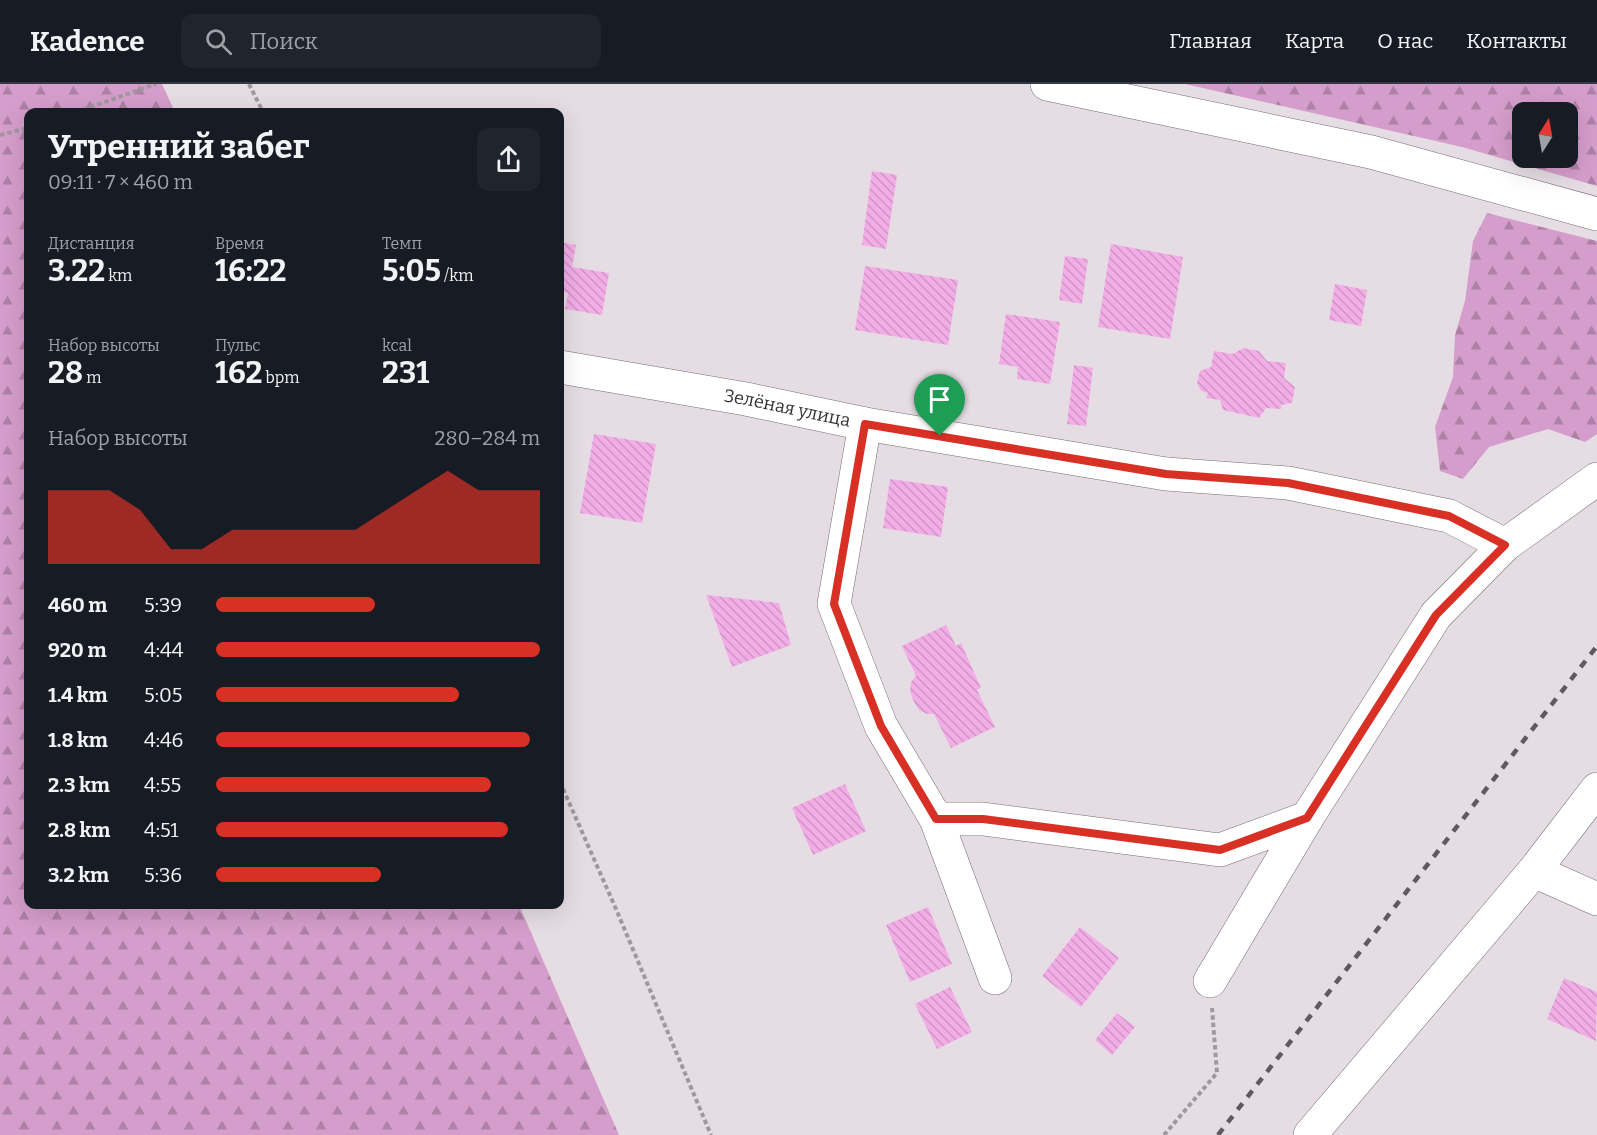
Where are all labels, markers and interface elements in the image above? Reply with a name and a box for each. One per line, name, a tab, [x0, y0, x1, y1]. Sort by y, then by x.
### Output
search box	[181, 14, 601, 68]
text: Kadence	[30, 25, 145, 58]
icon: search	[202, 25, 235, 58]
text: Поиск	[250, 28, 318, 55]
text: Главная	[1169, 28, 1252, 54]
text: Карта	[1285, 28, 1344, 54]
text: О нас	[1377, 28, 1433, 54]
text: Контакты	[1466, 28, 1567, 54]
north arrow	[1512, 102, 1578, 168]
map controls	[1512, 102, 1578, 168]
text: Утренний забег	[48, 127, 309, 167]
button: share	[477, 128, 540, 191]
text: 09:11 · 7 × 460 m	[48, 170, 193, 194]
text: Дистанция	[48, 234, 135, 253]
text: Время	[215, 234, 264, 253]
text: Темп	[382, 234, 422, 253]
text: 3.22	[48, 253, 105, 289]
text: 16:22	[215, 253, 286, 289]
text: 5:05	[382, 253, 441, 289]
text: km	[105, 266, 132, 285]
text: /km	[441, 266, 473, 285]
text: Набор высоты	[48, 336, 160, 355]
text: Пульс	[215, 336, 261, 355]
text: kcal	[382, 336, 412, 355]
text: 28	[48, 355, 83, 391]
text: 162	[215, 355, 262, 391]
text: 231	[382, 355, 429, 391]
text: m	[83, 368, 101, 387]
text: bpm	[262, 368, 300, 387]
pin	[914, 374, 965, 436]
icon: arrive	[923, 383, 956, 416]
street label: Зелёная улица	[722, 384, 853, 432]
text: Набор высоты	[48, 426, 188, 450]
text: 280–284 m	[435, 426, 540, 450]
text: 460 m	[48, 593, 107, 617]
text: 5:39	[144, 593, 182, 617]
text: 920 m	[48, 638, 106, 662]
text: 4:44	[144, 638, 183, 662]
text: 1.4 km	[48, 683, 108, 707]
text: 5:05	[144, 683, 182, 707]
text: 1.8 km	[48, 728, 108, 752]
text: 4:46	[144, 728, 183, 752]
text: 2.3 km	[48, 773, 110, 797]
text: 4:55	[144, 773, 181, 797]
text: 2.8 km	[48, 818, 110, 842]
text: 4:51	[144, 818, 178, 842]
text: 3.2 km	[48, 863, 109, 887]
text: 5:36	[144, 863, 182, 887]

